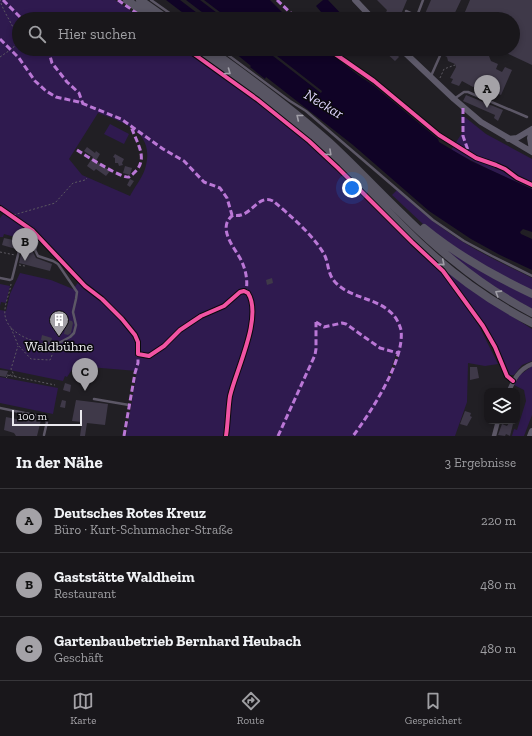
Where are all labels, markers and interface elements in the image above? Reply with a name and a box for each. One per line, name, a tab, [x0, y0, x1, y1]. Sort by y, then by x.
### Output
search box	[12, 12, 520, 56]
icon: search	[26, 23, 48, 45]
text: Hier suchen	[58, 25, 136, 43]
one-way arrow	[223, 67, 230, 74]
pin: A	[474, 75, 500, 108]
water label: Neckar	[301, 85, 348, 123]
one-way arrow	[297, 114, 304, 121]
one-way arrow	[324, 148, 332, 156]
your location	[342, 178, 362, 198]
pin: B	[12, 228, 38, 261]
one-way arrow	[438, 258, 445, 265]
one-way arrow	[495, 291, 502, 298]
building icon: Waldbühne	[48, 309, 70, 337]
place label: Waldbühne	[25, 338, 94, 355]
pin: C	[72, 358, 98, 391]
map controls	[484, 388, 520, 424]
button: layers	[484, 388, 520, 424]
scale bar	[12, 408, 82, 427]
text: 100 m	[18, 410, 47, 423]
text: In der Nähe	[16, 452, 103, 472]
text: 3 Ergebnisse	[445, 455, 516, 470]
text: Deutsches Rotes Kreuz	[54, 504, 206, 522]
text: A	[25, 513, 33, 528]
text: 220 m	[481, 513, 516, 528]
text: Büro · Kurt-Schumacher-Straße	[54, 522, 233, 537]
text: Gaststätte Waldheim	[54, 568, 195, 586]
text: B	[25, 577, 33, 592]
text: 480 m	[480, 577, 516, 592]
text: Restaurant	[54, 586, 116, 601]
text: Gartenbaubetrieb Bernhard Heubach	[54, 632, 301, 650]
text: C	[25, 641, 33, 656]
text: 480 m	[480, 641, 516, 656]
text: Geschäft	[54, 650, 103, 665]
tab: Karte	[70, 690, 96, 727]
tab: Route	[237, 690, 264, 727]
tab: Gespeichert	[405, 690, 462, 727]

